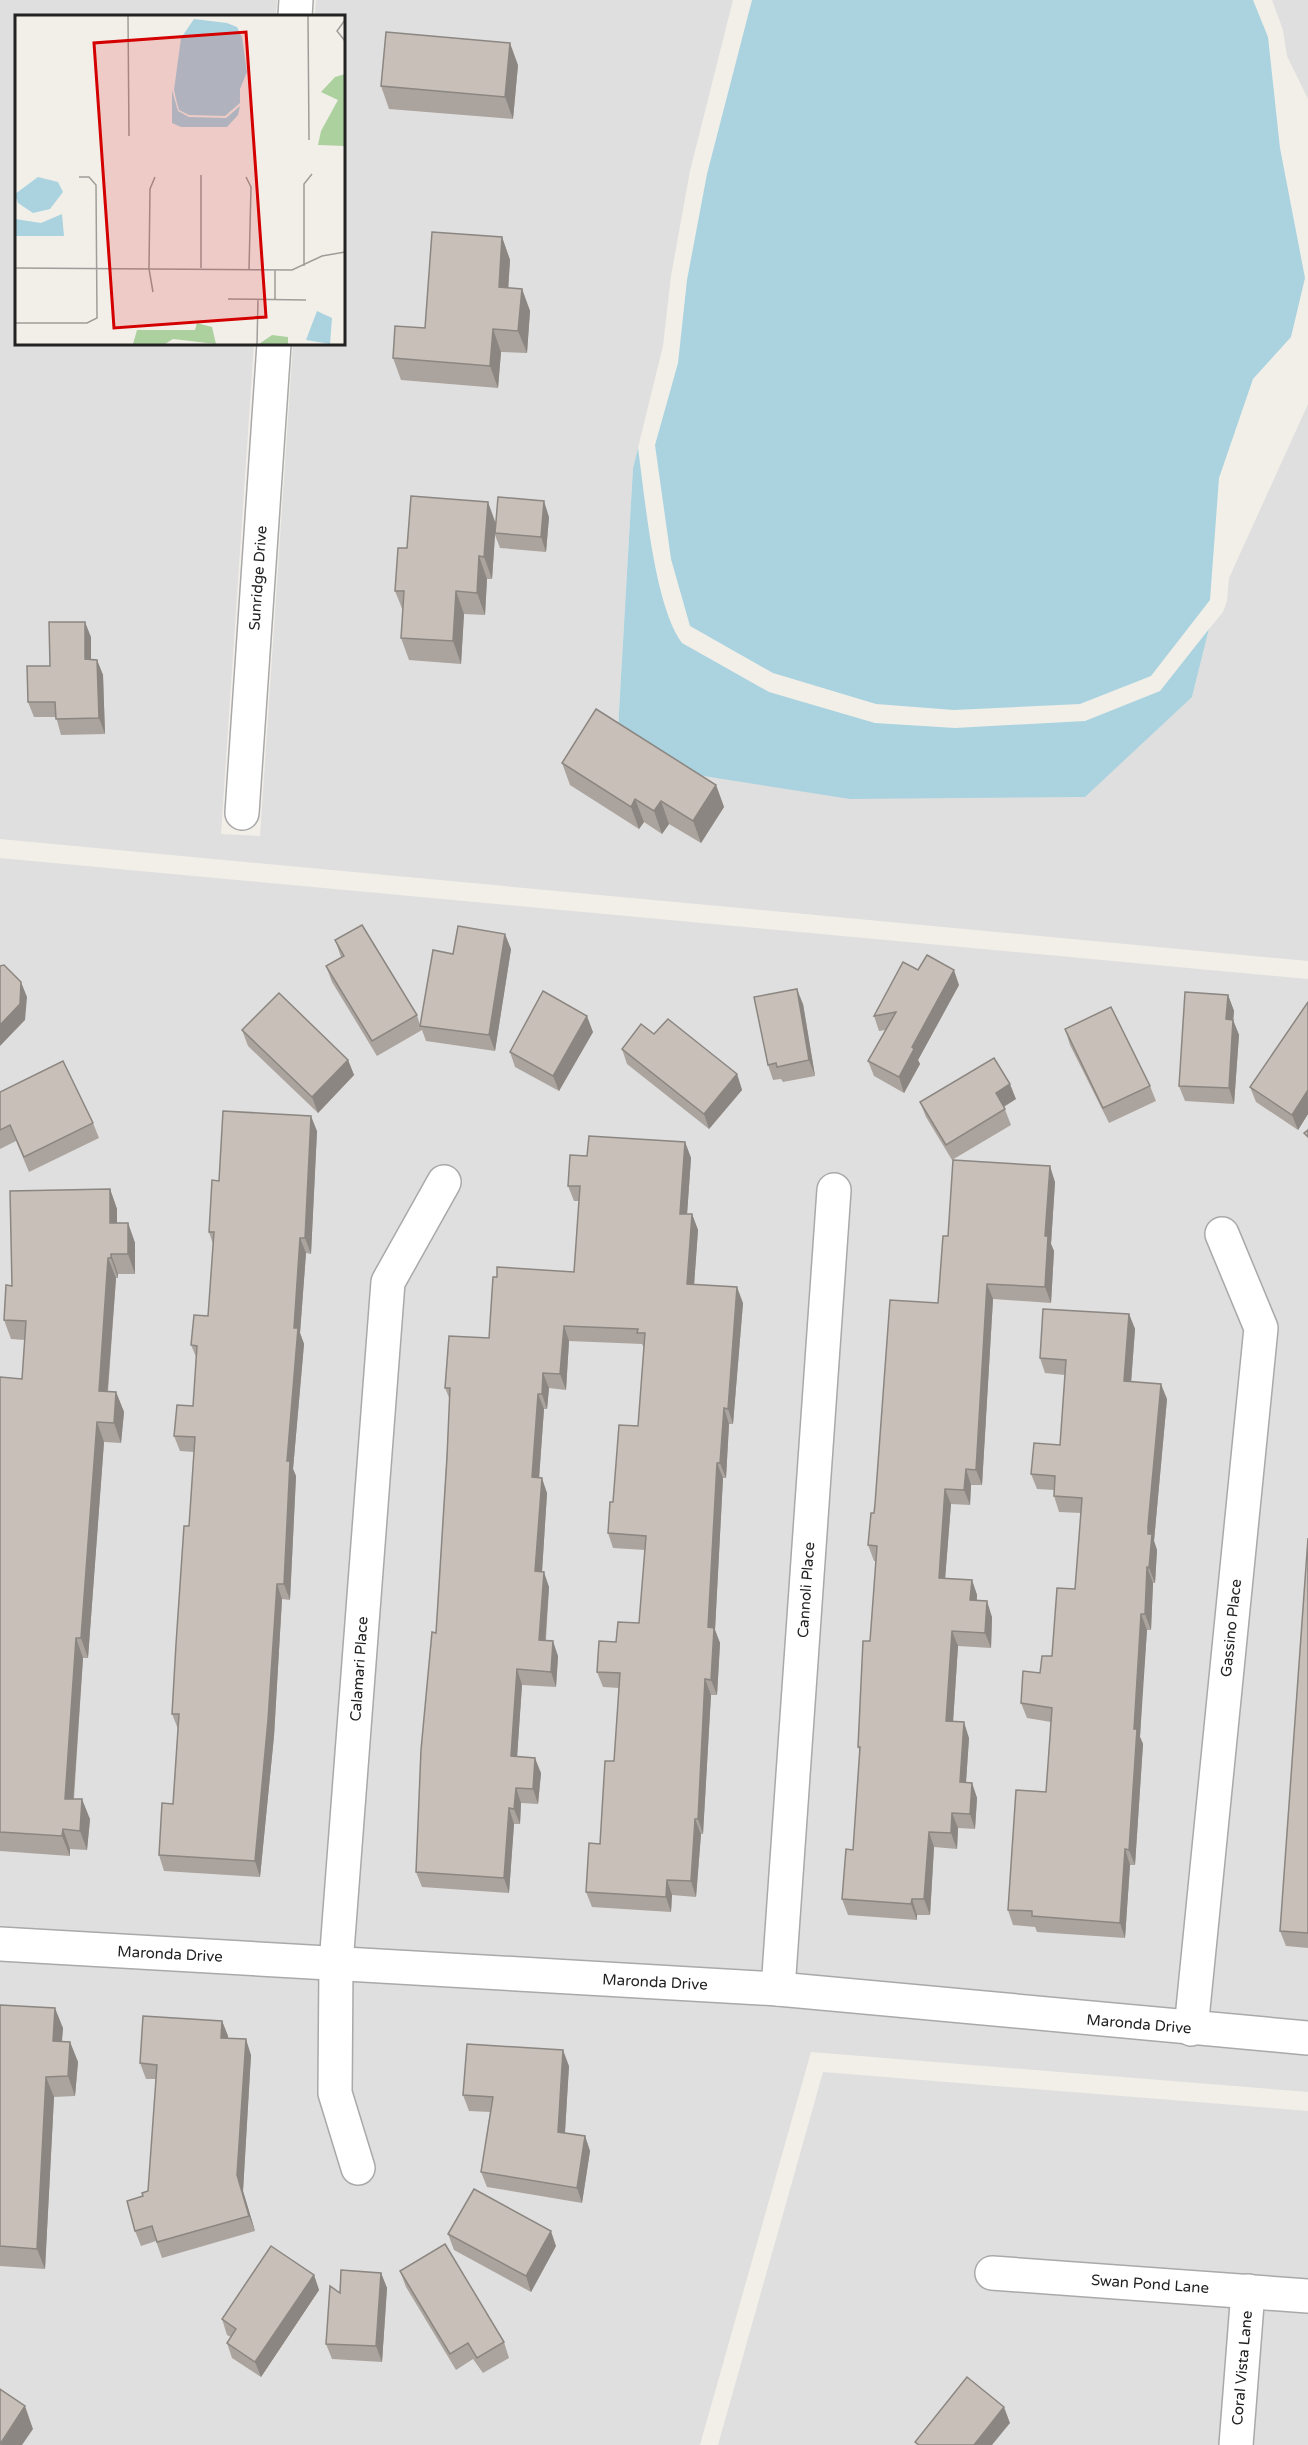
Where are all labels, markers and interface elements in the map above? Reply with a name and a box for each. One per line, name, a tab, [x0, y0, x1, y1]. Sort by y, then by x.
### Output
inset map	[15, 15, 345, 345]
street label: Sunridge Drive	[245, 525, 271, 631]
street label: Cannoli Place	[794, 1541, 818, 1639]
street label: Gassino Place	[1217, 1578, 1245, 1678]
street label: Calamari Place	[346, 1616, 372, 1722]
street label: Maronda Drive	[117, 1942, 223, 1966]
street label: Maronda Drive	[602, 1970, 708, 1994]
street label: Maronda Drive	[1086, 2010, 1192, 2038]
street label: Swan Pond Lane	[1090, 2271, 1210, 2297]
street label: Coral Vista Lane	[1228, 2310, 1256, 2426]

